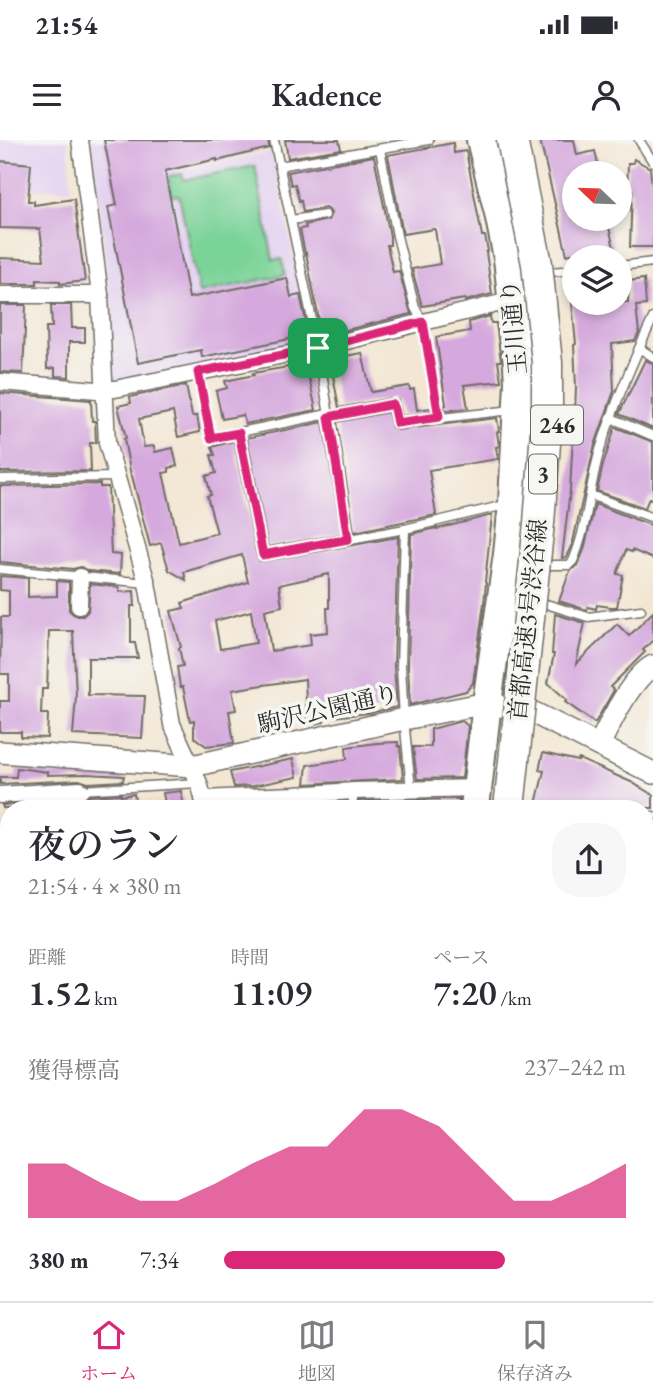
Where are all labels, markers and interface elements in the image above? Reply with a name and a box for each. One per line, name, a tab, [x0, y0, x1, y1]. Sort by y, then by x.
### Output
text: 21:54	[35, 8, 97, 42]
text: Kadence	[271, 74, 382, 116]
icon: menu	[28, 76, 66, 114]
icon: person	[587, 76, 625, 114]
north arrow	[562, 161, 632, 231]
map controls	[562, 161, 632, 315]
button: layers	[562, 245, 632, 315]
street label: 玉川通り	[494, 278, 533, 376]
pin	[288, 318, 348, 378]
icon: arrive	[299, 329, 337, 367]
road number: 246	[531, 406, 583, 444]
road number: 3	[529, 454, 557, 494]
street label: 首都高速3号渋谷線	[501, 517, 554, 723]
street label: 駒沢公園通り	[254, 677, 402, 740]
text: 夜のラン	[28, 820, 180, 869]
button: share	[552, 823, 626, 897]
text: 21:54 · 4 × 380 m	[28, 871, 181, 901]
text: 距離	[28, 945, 66, 970]
text: 時間	[231, 945, 269, 970]
text: ペース	[433, 945, 489, 970]
text: 1.52	[28, 970, 90, 1015]
text: 11:09	[231, 970, 312, 1015]
text: 7:20	[433, 970, 497, 1015]
text: km	[90, 986, 118, 1011]
text: /km	[497, 986, 532, 1011]
text: 237–242 m	[525, 1052, 626, 1082]
text: 獲得標高	[28, 1055, 120, 1085]
text: 380 m	[28, 1245, 89, 1275]
text: 7:34	[140, 1245, 179, 1275]
tab: ホーム	[80, 1316, 137, 1386]
tab: 地図	[298, 1316, 336, 1386]
tab: 保存済み	[497, 1316, 573, 1386]

